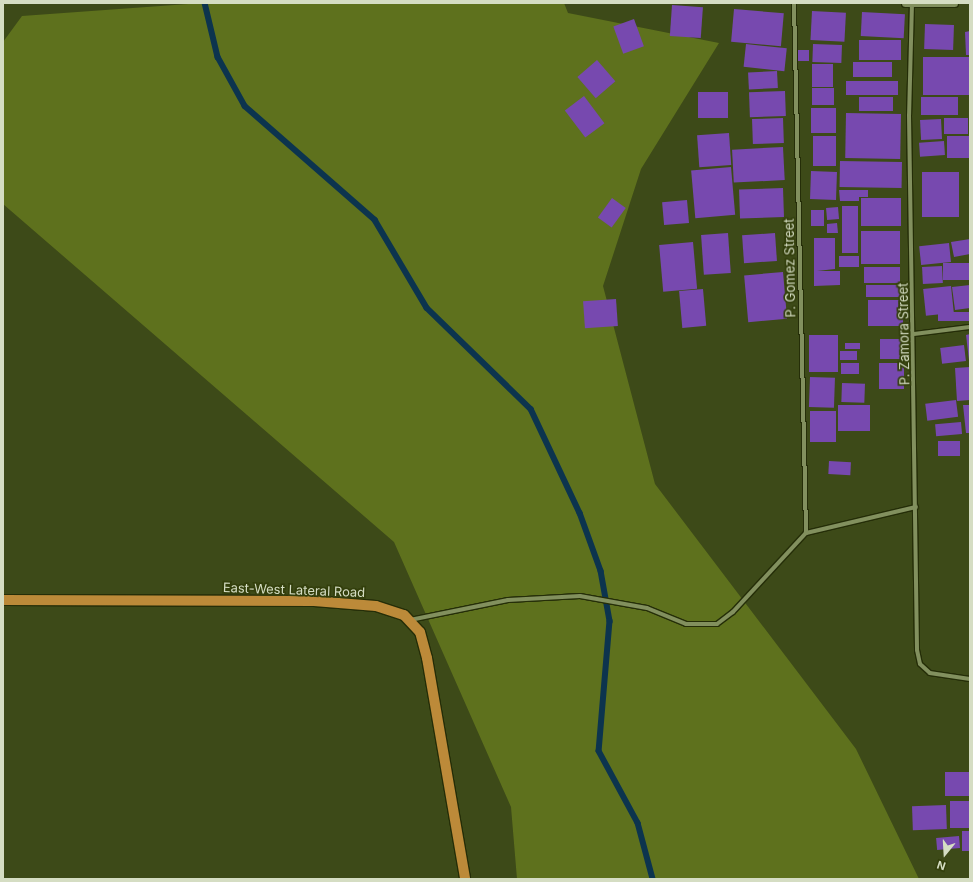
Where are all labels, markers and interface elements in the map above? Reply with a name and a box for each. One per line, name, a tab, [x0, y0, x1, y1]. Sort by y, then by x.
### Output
street label: P. Gomez Street	[781, 218, 799, 318]
street label: P. Zamora Street	[895, 283, 913, 385]
street label: East-West Lateral Road	[223, 580, 365, 600]
north arrow	[925, 834, 965, 874]
text: N	[935, 857, 947, 873]

